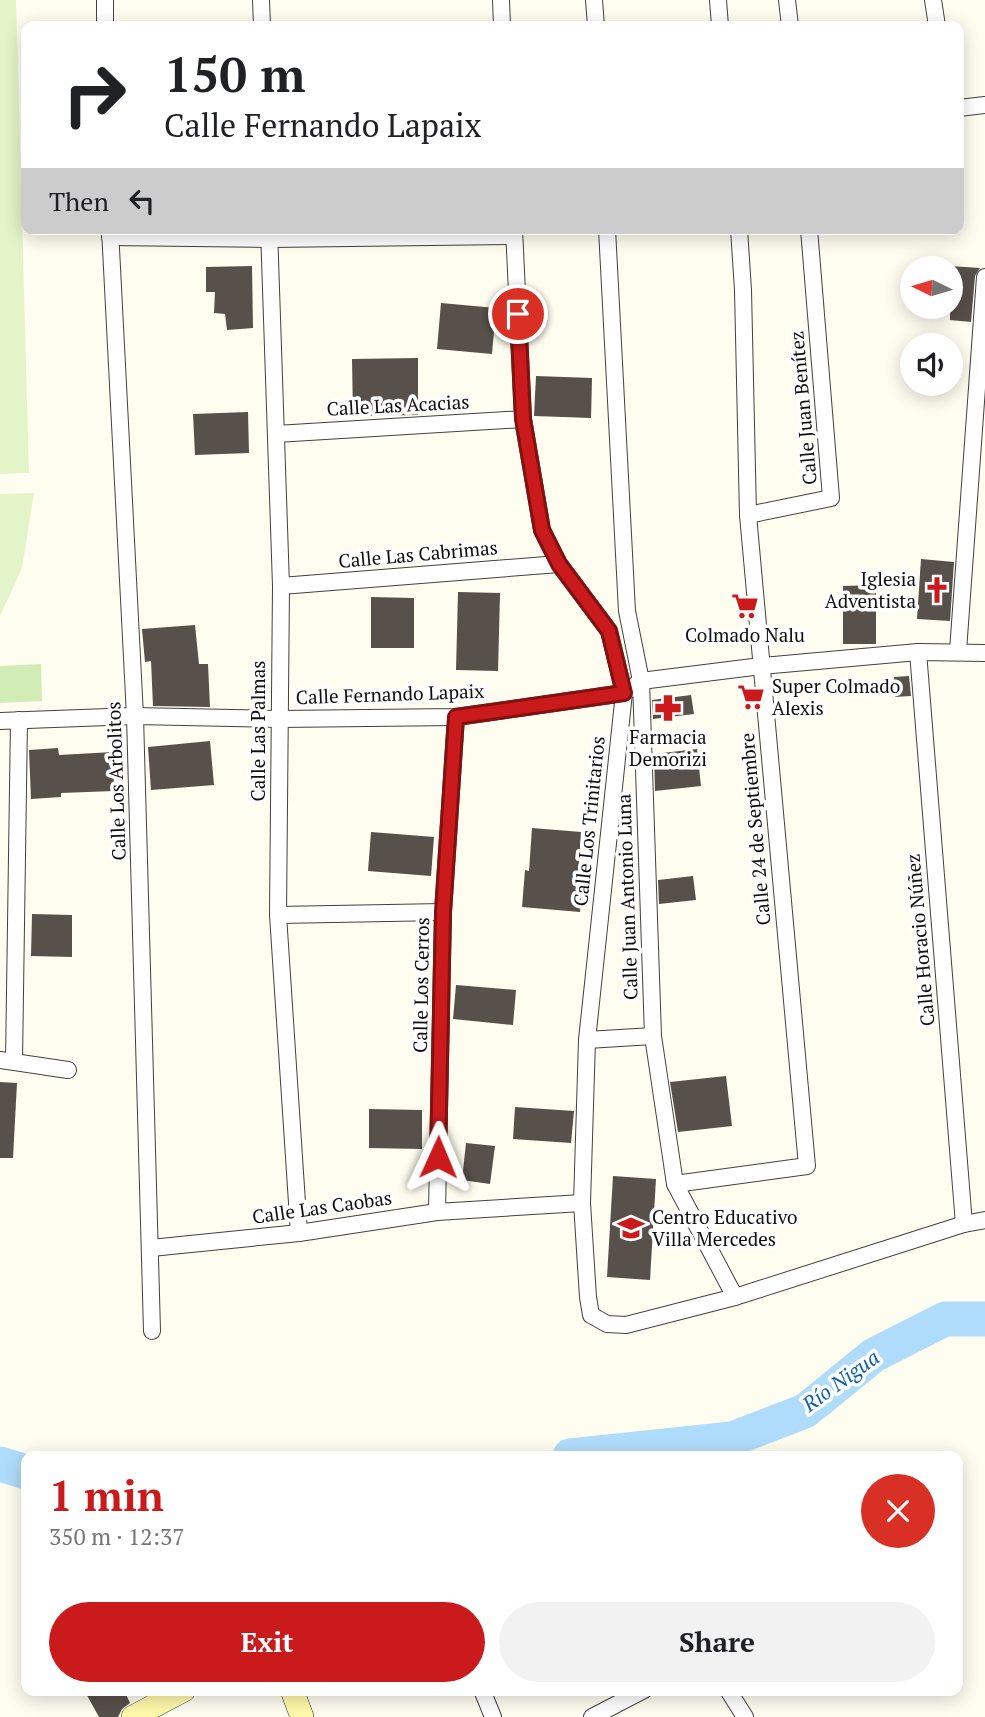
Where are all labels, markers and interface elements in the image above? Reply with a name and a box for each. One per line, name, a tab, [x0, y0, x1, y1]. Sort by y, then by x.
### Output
text: 150 m	[164, 41, 306, 106]
icon: right	[49, 49, 140, 140]
text: Calle Fernando Lapaix	[164, 104, 481, 146]
icon: left	[123, 182, 161, 220]
text: Then	[49, 184, 109, 218]
north arrow	[900, 256, 962, 318]
map controls	[900, 256, 963, 396]
pin	[488, 284, 548, 344]
icon: arrive	[499, 295, 537, 333]
street label: Calle Juan Benítez	[783, 330, 822, 486]
button: sound	[900, 333, 963, 396]
street label: Calle Las Acacias	[326, 388, 470, 421]
street label: Calle Las Cabrimas	[337, 534, 499, 573]
place label: Iglesia Adventista	[825, 566, 916, 613]
church icon: Iglesia Adventista	[922, 575, 952, 605]
supermarket icon: Colmado Nalu	[730, 591, 760, 621]
place label: Colmado Nalu	[685, 622, 805, 647]
street label: Calle Las Palmas	[245, 660, 270, 802]
place label: Super Colmado Alexis	[772, 673, 900, 720]
street label: Calle Fernando Lapaix	[295, 678, 485, 709]
supermarket icon: Super Colmado Alexis	[736, 682, 766, 712]
pharmacy icon: Farmacia Demorizi	[653, 693, 683, 723]
street label: Calle Los Arbolitos	[100, 701, 131, 861]
place label: Farmacia Demorizi	[629, 724, 707, 771]
street label: Calle 24 de Septiembre	[734, 732, 775, 926]
street label: Calle Los Trinitarios	[567, 735, 610, 907]
street label: Calle Juan Antonio Luna	[610, 793, 643, 1000]
street label: Calle Horacio Núñez	[900, 853, 939, 1027]
street label: Calle Los Cerros	[407, 917, 434, 1053]
position arrow	[401, 1120, 475, 1194]
street label: Calle Las Caobas	[250, 1184, 393, 1229]
place label: Centro Educativo Villa Mercedes	[652, 1204, 798, 1251]
school or university icon: Centro Educativo Villa Mercedes	[616, 1213, 646, 1243]
water label: Río Nigua	[796, 1343, 885, 1418]
text: 1 min	[49, 1467, 164, 1523]
button: close	[861, 1474, 935, 1548]
text: 350 m · 12:37	[49, 1521, 184, 1552]
button: Exit	[49, 1602, 485, 1682]
button: Share	[499, 1602, 935, 1682]

